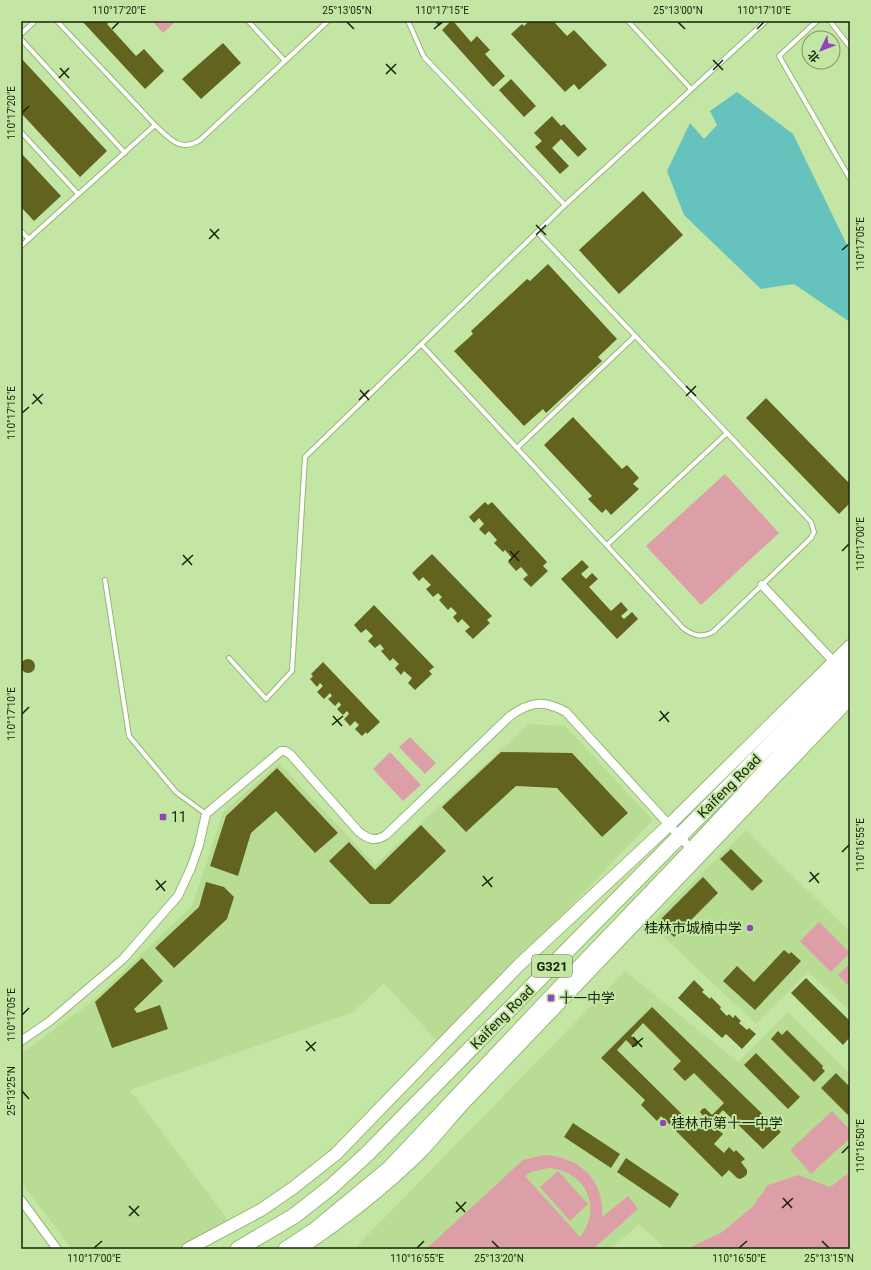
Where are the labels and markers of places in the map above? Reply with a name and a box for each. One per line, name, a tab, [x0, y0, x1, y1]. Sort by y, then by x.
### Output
place label: 11	[171, 809, 187, 825]
marker: 11	[158, 812, 168, 822]
place label: 桂林市城楠中学	[644, 920, 742, 936]
marker: 桂林市城楠中学	[745, 923, 755, 933]
place label: 十一中学	[559, 990, 615, 1006]
marker: 十一中学	[546, 993, 556, 1003]
place label: 桂林市第十一中学	[671, 1115, 783, 1131]
marker: 桂林市第十一中学	[658, 1118, 668, 1128]

